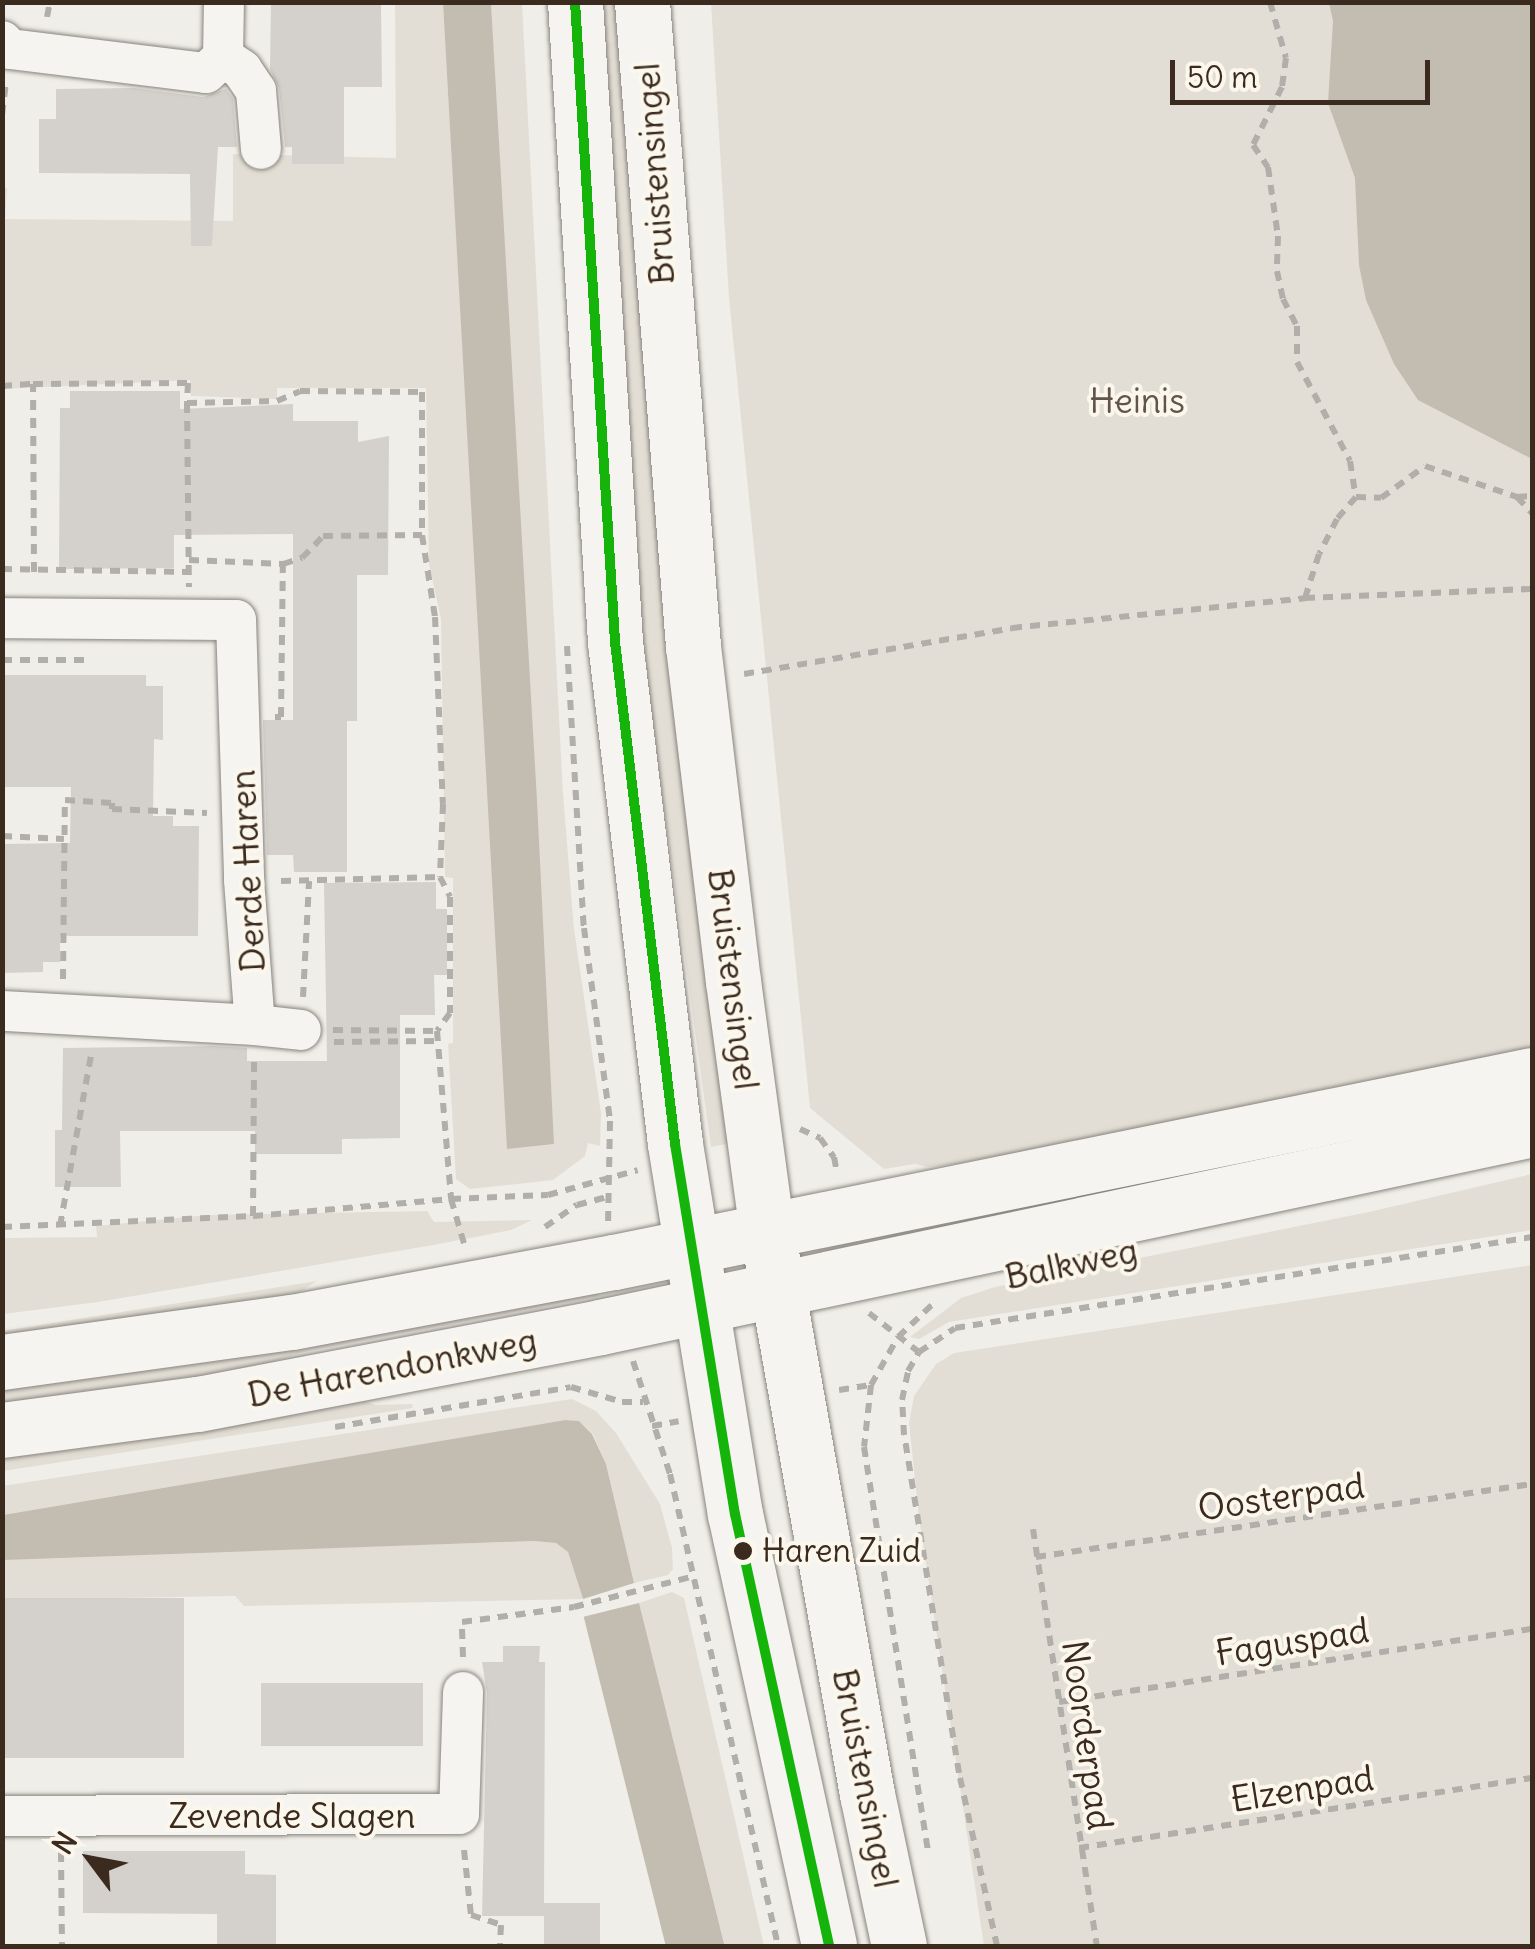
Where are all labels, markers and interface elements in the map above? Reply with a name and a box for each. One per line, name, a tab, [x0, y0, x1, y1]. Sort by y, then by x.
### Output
scale bar	[1175, 40, 1435, 102]
text: 50 m	[1187, 58, 1257, 96]
street label: Bruistensingel	[625, 62, 683, 286]
park label: Heinis	[1089, 379, 1185, 421]
street label: Derde Haren	[221, 769, 273, 973]
street label: Bruistensingel	[700, 866, 768, 1092]
street label: Balkweg	[1001, 1228, 1141, 1298]
street label: De Harendonkweg	[244, 1318, 540, 1416]
street label: Oosterpad	[1195, 1464, 1367, 1528]
place label: Haren Zuid	[762, 1532, 921, 1570]
marker: Haren Zuid	[733, 1541, 753, 1561]
street label: Faguspad	[1213, 1608, 1371, 1674]
street label: Noorderpad	[1054, 1637, 1122, 1833]
street label: Bruistensingel	[824, 1665, 908, 1891]
street label: Elzenpad	[1228, 1756, 1376, 1820]
street label: Zevende Slagen	[169, 1794, 415, 1836]
north arrow	[40, 1809, 140, 1909]
text: N	[44, 1825, 85, 1861]

